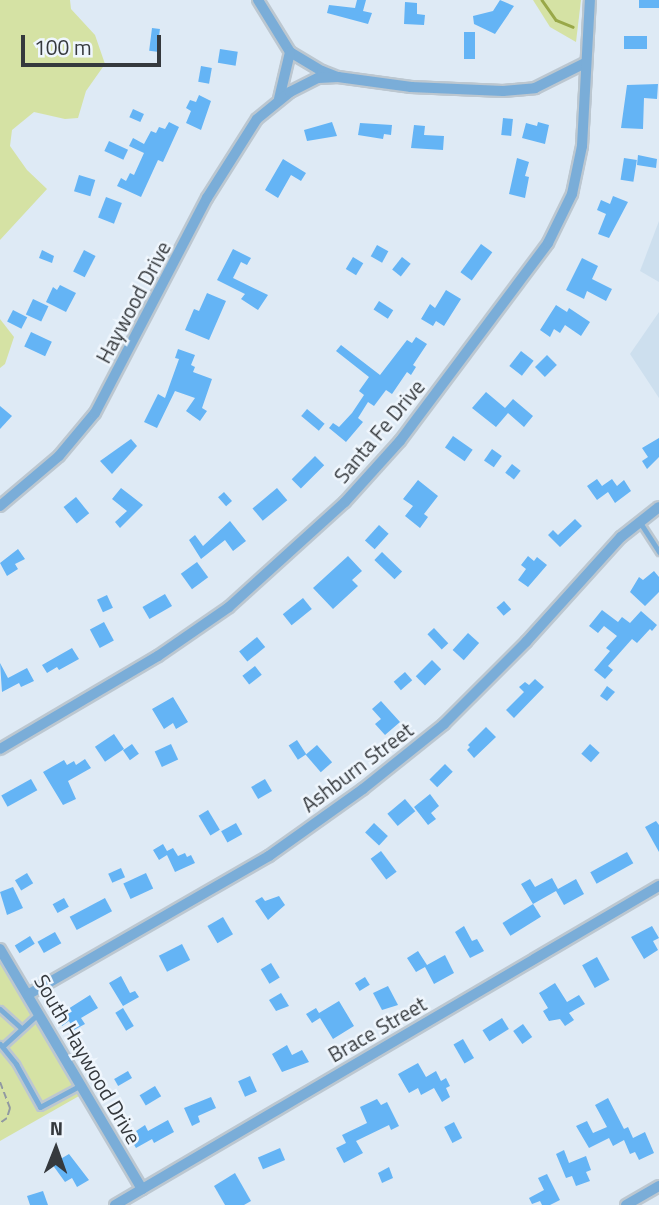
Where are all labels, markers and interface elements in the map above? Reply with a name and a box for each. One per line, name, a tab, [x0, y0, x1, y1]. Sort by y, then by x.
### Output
scale bar	[24, 21, 164, 65]
text: 100 m	[34, 31, 91, 63]
street label: Haywood Drive	[90, 237, 176, 367]
street label: Santa Fe Drive	[328, 374, 430, 488]
street label: Ashburn Street	[296, 717, 418, 817]
street label: South Haywood Drive	[29, 970, 147, 1148]
street label: Brace Street	[323, 991, 431, 1067]
text: N	[50, 1113, 63, 1142]
north arrow	[21, 1114, 91, 1184]

